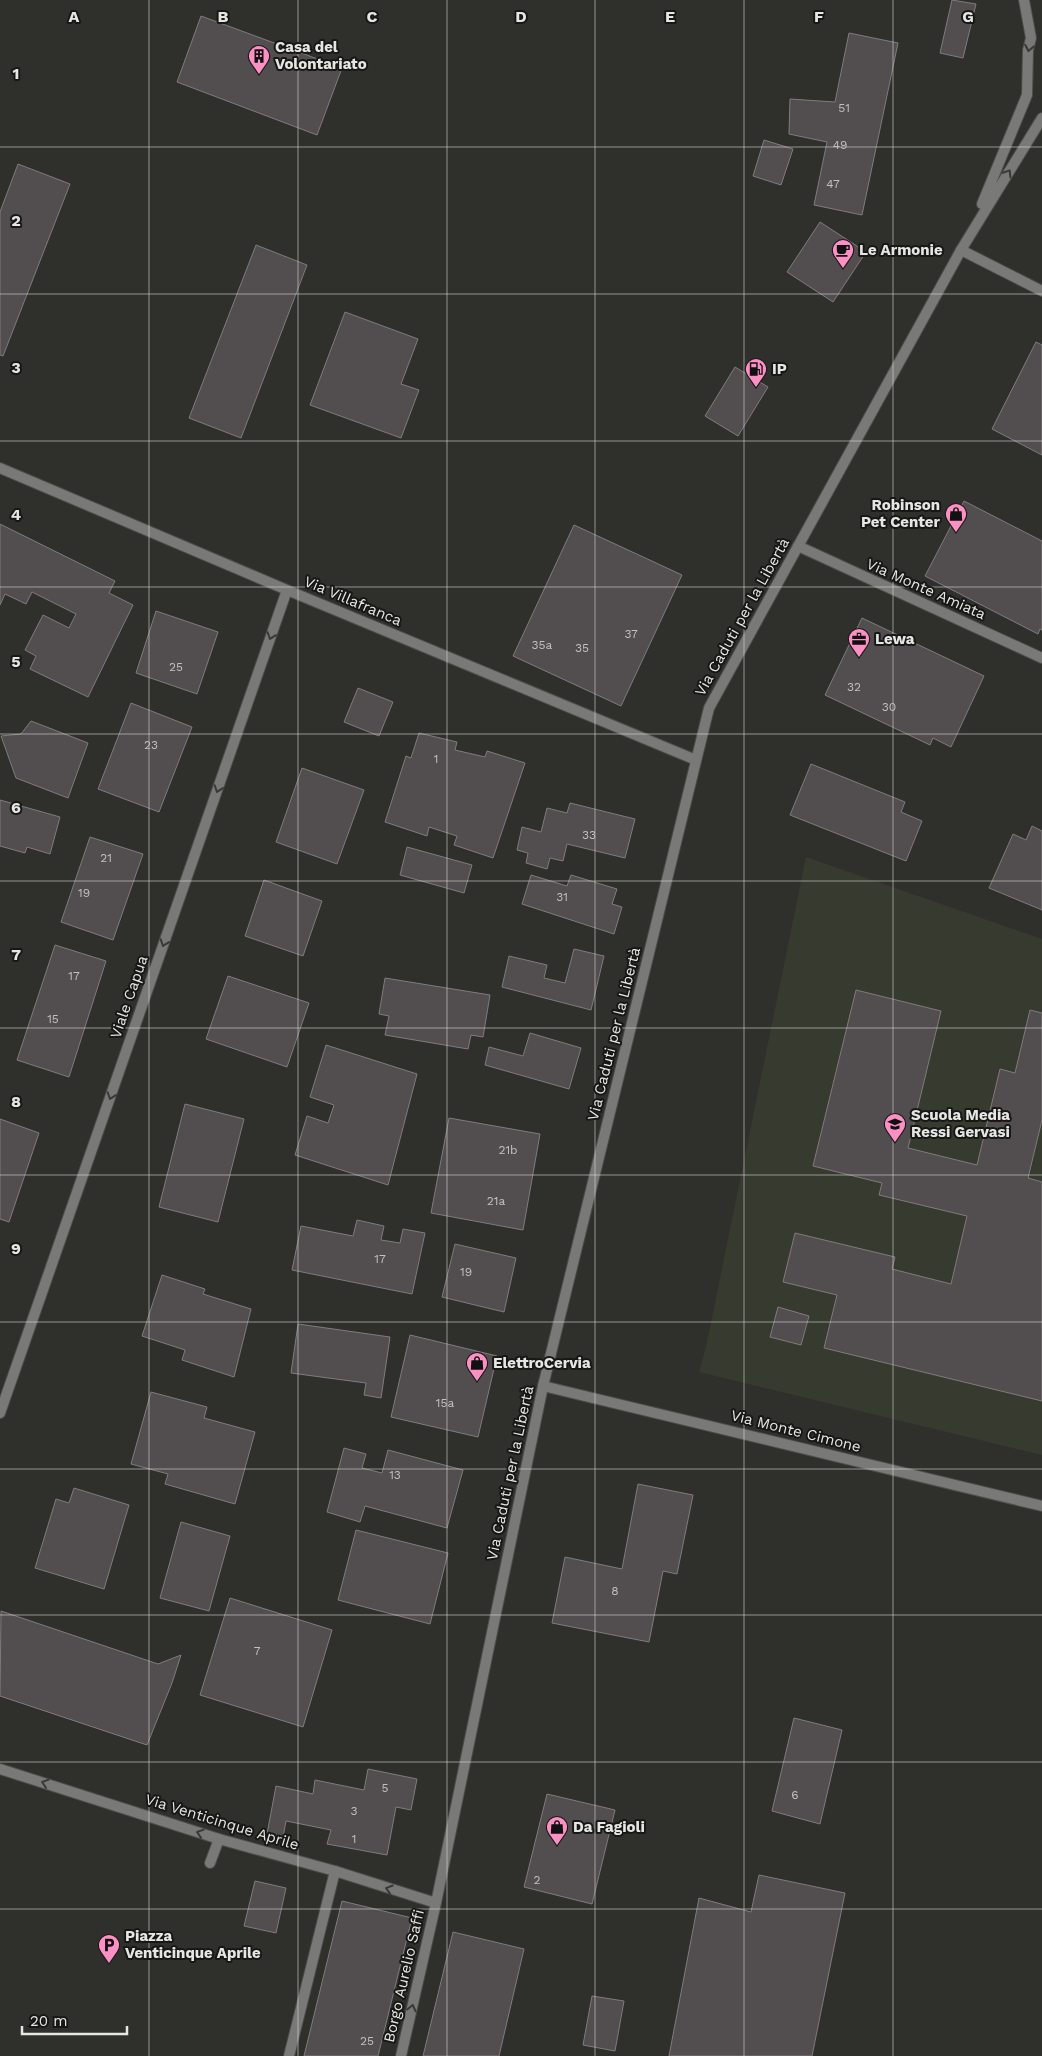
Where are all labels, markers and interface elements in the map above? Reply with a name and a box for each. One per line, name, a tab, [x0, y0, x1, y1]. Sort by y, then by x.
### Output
text: A	[69, 7, 80, 26]
text: B	[218, 7, 229, 26]
text: C	[367, 7, 378, 26]
text: D	[515, 7, 527, 26]
text: E	[665, 7, 675, 26]
text: F	[814, 7, 824, 26]
text: G	[962, 7, 974, 26]
place label: Casa del Volontariato	[275, 38, 367, 73]
one-way arrow	[1024, 43, 1035, 52]
building icon: Casa del Volontariato	[247, 44, 271, 75]
text: 1	[13, 64, 19, 83]
house number: 51	[838, 101, 850, 115]
house number: 49	[833, 138, 847, 152]
one-way arrow	[1001, 169, 1011, 178]
house number: 47	[826, 177, 840, 191]
text: 2	[11, 211, 21, 230]
cafe icon: Le Armonie	[831, 238, 855, 269]
place label: Le Armonie	[859, 241, 943, 259]
fuel station icon: IP	[744, 357, 768, 388]
text: 3	[11, 358, 21, 377]
place label: IP	[772, 360, 787, 378]
place label: Robinson Pet Center	[861, 496, 941, 531]
shop icon: Robinson Pet Center	[944, 502, 968, 533]
text: 4	[11, 505, 21, 524]
street label: Via Caduti per la Libertà	[691, 534, 793, 699]
street label: Via Monte Amiata	[864, 555, 989, 624]
street label: Via Villafranca	[302, 572, 405, 630]
house number: 37	[624, 627, 638, 641]
office icon: Lewa	[847, 627, 871, 658]
place label: Lewa	[875, 630, 915, 648]
one-way arrow	[267, 631, 277, 640]
house number: 35a	[532, 638, 553, 652]
house number: 35	[575, 641, 589, 655]
text: 5	[11, 652, 21, 671]
house number: 25	[169, 660, 183, 674]
house number: 32	[847, 680, 861, 694]
house number: 30	[882, 700, 896, 714]
house number: 23	[144, 738, 158, 752]
house number: 1	[434, 752, 438, 766]
one-way arrow	[213, 785, 223, 793]
text: 6	[11, 798, 21, 817]
house number: 33	[582, 828, 596, 842]
house number: 21	[100, 851, 112, 865]
house number: 19	[78, 886, 90, 900]
house number: 31	[556, 890, 568, 904]
one-way arrow	[160, 938, 170, 947]
text: 7	[11, 945, 21, 964]
street label: Via Caduti per la Libertà	[584, 945, 644, 1123]
street label: Viale Capua	[106, 953, 152, 1041]
house number: 17	[68, 969, 80, 983]
house number: 15	[47, 1012, 59, 1026]
text: 8	[11, 1092, 21, 1111]
one-way arrow	[106, 1092, 116, 1100]
place label: Scuola Media Ressi Gervasi	[911, 1106, 1010, 1141]
school or university icon: Scuola Media Ressi Gervasi	[883, 1112, 907, 1143]
house number: 21b	[498, 1143, 518, 1157]
house number: 21a	[487, 1194, 505, 1208]
text: 9	[11, 1239, 21, 1258]
house number: 17	[374, 1252, 386, 1266]
house number: 19	[460, 1265, 472, 1279]
shop icon: ElettroCervia	[465, 1351, 489, 1382]
place label: ElettroCervia	[493, 1354, 591, 1372]
street label: Via Caduti per la Libertà	[483, 1384, 537, 1562]
house number: 15a	[436, 1396, 454, 1410]
street label: Via Monte Cimone	[729, 1406, 863, 1456]
house number: 13	[389, 1468, 401, 1482]
house number: 8	[611, 1584, 619, 1598]
house number: 7	[254, 1644, 261, 1658]
one-way arrow	[41, 1779, 50, 1789]
house number: 5	[382, 1781, 389, 1795]
house number: 6	[791, 1788, 799, 1802]
street label: Via Venticinque Aprile	[143, 1790, 301, 1854]
house number: 3	[351, 1804, 358, 1818]
shop icon: Da Fagioli	[545, 1815, 569, 1846]
place label: Da Fagioli	[573, 1818, 645, 1836]
one-way arrow	[196, 1828, 204, 1838]
house number: 1	[352, 1832, 356, 1846]
house number: 2	[534, 1873, 541, 1887]
one-way arrow	[385, 1884, 394, 1894]
street label: Borgo Aurelio Saffi	[380, 1908, 428, 2044]
place label: Piazza Venticinque Aprile	[125, 1927, 261, 1962]
parking icon: Piazza Venticinque Aprile	[97, 1933, 121, 1964]
scale bar	[22, 2004, 128, 2036]
one-way arrow	[406, 2004, 417, 2013]
text: 20 m	[30, 2012, 68, 2030]
house number: 25	[360, 2034, 374, 2048]

